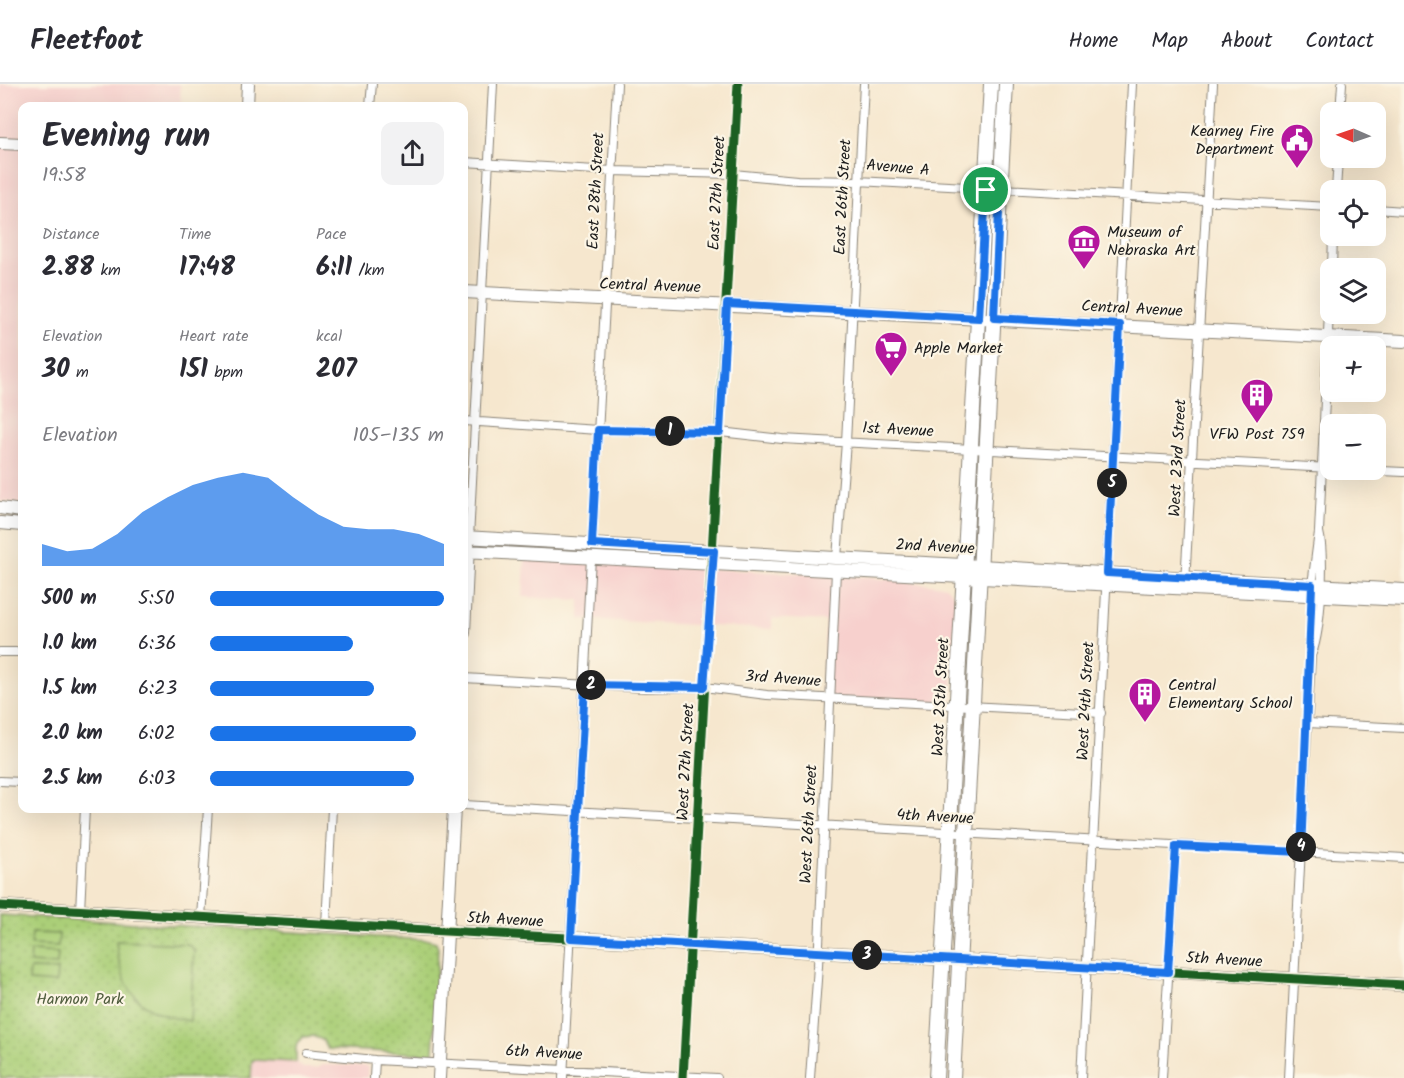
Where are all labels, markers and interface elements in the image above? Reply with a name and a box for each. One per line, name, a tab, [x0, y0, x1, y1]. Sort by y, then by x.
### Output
text: Fleetfoot	[30, 19, 143, 64]
text: Home	[1069, 25, 1118, 58]
text: Map	[1151, 25, 1188, 58]
text: About	[1221, 25, 1272, 58]
text: Contact	[1305, 25, 1374, 58]
north arrow	[1320, 102, 1386, 168]
map controls	[1320, 102, 1386, 480]
text: Evening run	[42, 111, 210, 164]
place label: Kearney Fire Department	[1190, 119, 1275, 162]
button: share	[381, 122, 444, 185]
public building icon: Kearney Fire Department	[1279, 122, 1315, 169]
street label: East 28th Street	[580, 131, 612, 250]
street label: East 27th Street	[702, 134, 733, 251]
street label: East 26th Street	[827, 138, 859, 256]
street label: Avenue A	[865, 153, 931, 183]
text: 19:58	[42, 160, 86, 192]
pin	[960, 164, 1011, 215]
icon: arrive	[969, 173, 1002, 206]
button: locate	[1320, 180, 1386, 246]
place label: Museum of Nebraska Art	[1107, 220, 1196, 263]
text: Distance	[42, 222, 100, 247]
text: Time	[179, 222, 211, 247]
text: Pace	[316, 222, 347, 247]
museum icon: Museum of Nebraska Art	[1066, 223, 1102, 270]
text: 2.88	[42, 247, 94, 289]
text: 17:48	[179, 247, 235, 289]
text: 6:11	[316, 247, 352, 289]
text: km	[94, 258, 121, 283]
text: /km	[352, 258, 385, 283]
button: layers	[1320, 258, 1386, 324]
street label: Central Avenue	[599, 272, 701, 300]
street label: Central Avenue	[1081, 294, 1183, 324]
text: Elevation	[42, 324, 103, 349]
text: Heart rate	[179, 324, 249, 349]
text: kcal	[316, 324, 342, 349]
supermarket icon: Apple Market	[873, 330, 909, 377]
place label: Apple Market	[914, 336, 1004, 361]
button: +	[1320, 336, 1386, 402]
text: 30	[42, 349, 70, 391]
text: 151	[179, 349, 208, 391]
text: 207	[316, 349, 357, 391]
text: m	[70, 360, 89, 385]
text: bpm	[208, 360, 243, 385]
building icon: VFW Post 759	[1239, 377, 1275, 424]
street label: West 23rd Street	[1162, 398, 1194, 517]
button: −	[1320, 414, 1386, 480]
pin: 1	[655, 416, 685, 446]
street label: 1st Avenue	[862, 416, 934, 444]
text: 1	[668, 418, 672, 443]
text: Elevation	[42, 420, 118, 452]
text: 105–135 m	[352, 420, 444, 452]
place label: VFW Post 759	[1210, 422, 1305, 447]
pin: 5	[1097, 468, 1127, 498]
text: 5	[1108, 470, 1116, 495]
street label: 2nd Avenue	[895, 532, 975, 562]
text: 500 m	[42, 583, 97, 615]
text: 5:50	[138, 583, 174, 615]
text: 1.0 km	[42, 628, 97, 660]
text: 6:36	[138, 628, 177, 660]
street label: West 25th Street	[925, 636, 957, 757]
street label: West 24th Street	[1070, 640, 1102, 761]
street label: 3rd Avenue	[744, 664, 822, 694]
pin: 2	[576, 670, 606, 700]
text: 2	[586, 672, 596, 697]
text: 1.5 km	[42, 673, 97, 705]
text: 6:23	[138, 673, 177, 705]
place label: Central Elementary School	[1168, 673, 1293, 716]
building icon: Central Elementary School	[1127, 676, 1163, 723]
street label: West 27th Street	[670, 702, 702, 821]
text: 2.0 km	[42, 718, 103, 750]
text: 6:02	[138, 718, 176, 750]
text: 2.5 km	[42, 763, 102, 795]
text: 6:03	[138, 763, 175, 795]
street label: West 26th Street	[793, 763, 825, 884]
street label: 4th Avenue	[896, 802, 974, 832]
pin: 4	[1286, 832, 1316, 862]
text: 4	[1297, 834, 1305, 859]
street label: 5th Avenue	[466, 906, 544, 934]
pin: 3	[852, 940, 882, 970]
text: 3	[863, 942, 871, 967]
street label: 5th Avenue	[1185, 946, 1263, 974]
park label: Harmon Park	[36, 987, 124, 1012]
street label: 6th Avenue	[505, 1038, 583, 1068]

